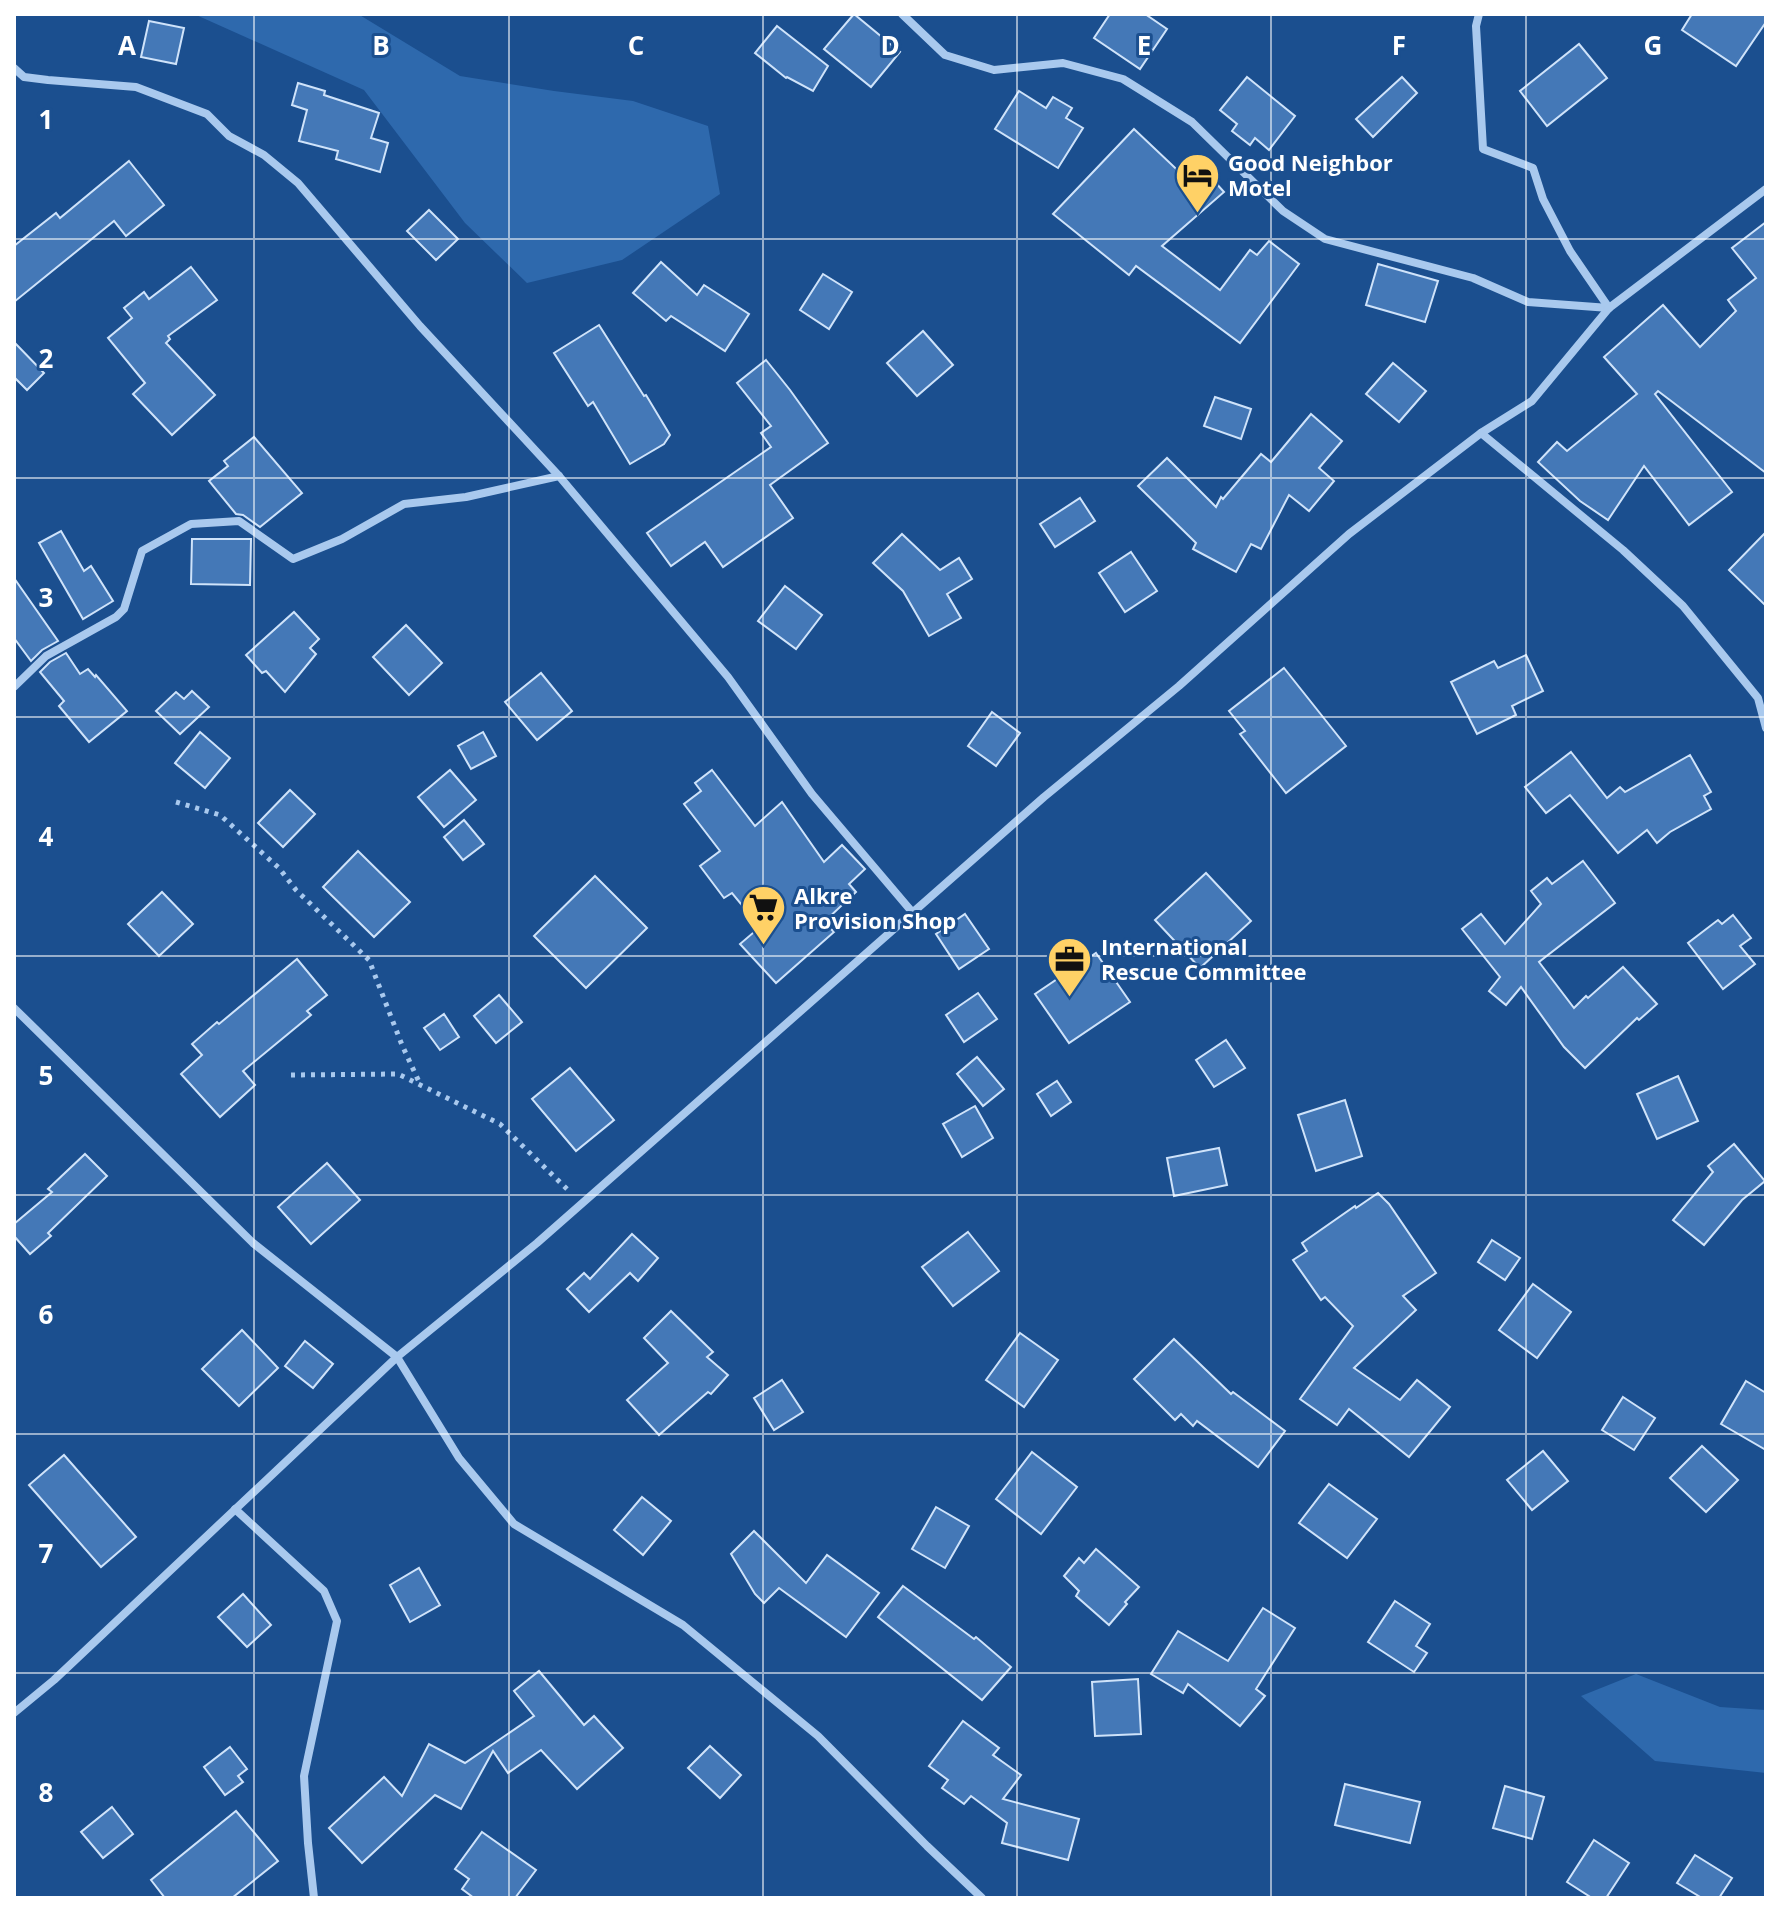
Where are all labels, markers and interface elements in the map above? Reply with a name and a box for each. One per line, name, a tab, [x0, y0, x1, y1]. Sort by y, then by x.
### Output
text: A	[118, 27, 136, 63]
text: B	[372, 27, 390, 63]
text: C	[628, 27, 644, 63]
text: D	[880, 27, 900, 63]
text: E	[1137, 27, 1151, 63]
text: F	[1392, 27, 1406, 63]
text: G	[1644, 27, 1662, 63]
text: 1	[39, 101, 53, 137]
place label: Good Neighbor Motel	[1228, 147, 1393, 202]
hotel icon: Good Neighbor Motel	[1173, 151, 1221, 214]
text: 2	[39, 340, 54, 376]
text: 3	[39, 579, 53, 615]
text: 4	[39, 818, 54, 854]
place label: Alkre Provision Shop	[794, 880, 956, 935]
supermarket icon: Alkre Provision Shop	[739, 884, 787, 947]
place label: International Rescue Committee	[1101, 931, 1307, 986]
office icon: International Rescue Committee	[1046, 935, 1094, 998]
text: 5	[39, 1057, 53, 1093]
text: 6	[39, 1296, 54, 1332]
text: 7	[39, 1535, 54, 1571]
text: 8	[39, 1774, 53, 1810]

